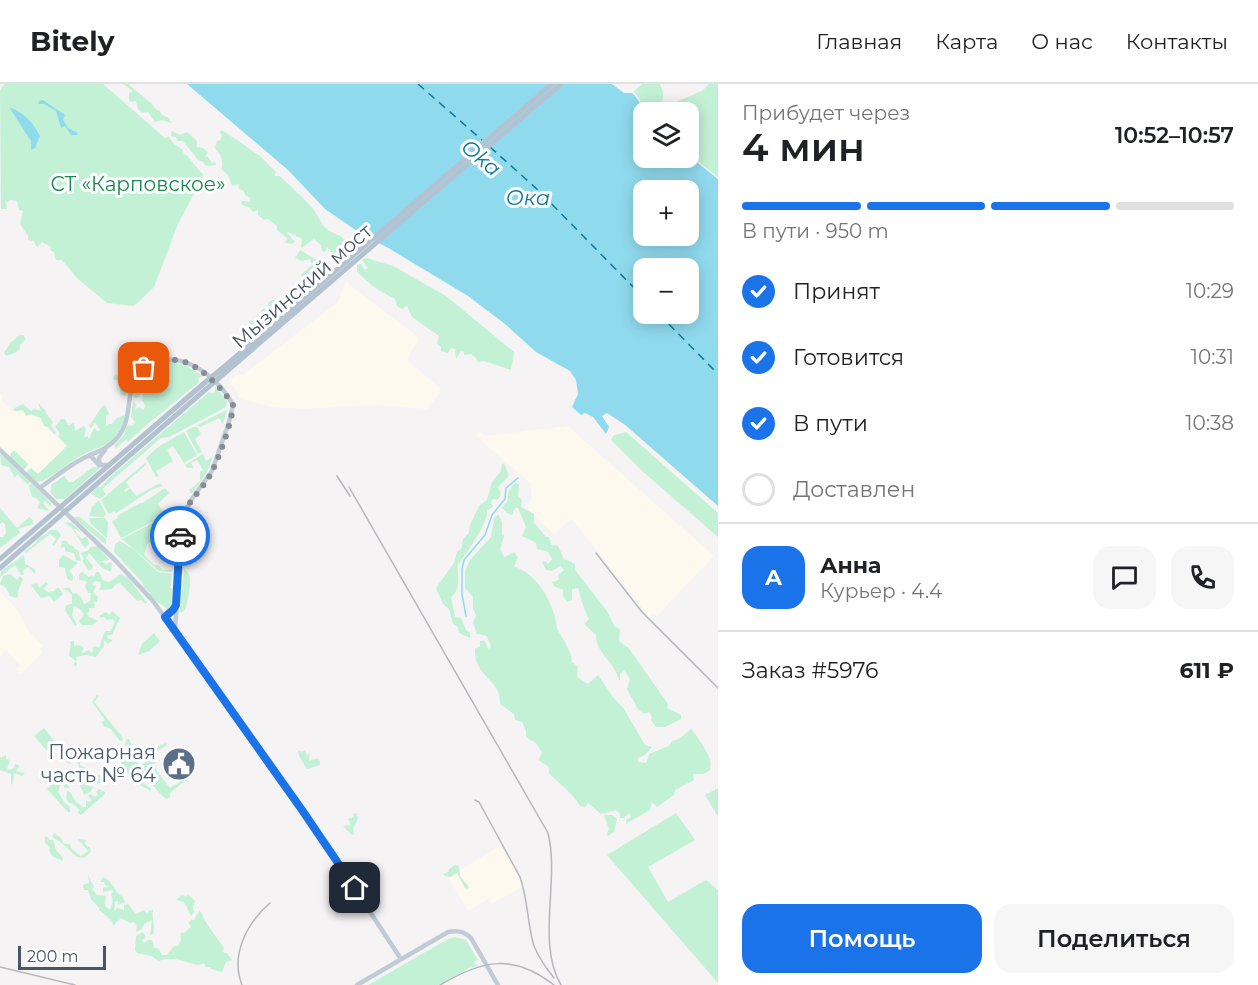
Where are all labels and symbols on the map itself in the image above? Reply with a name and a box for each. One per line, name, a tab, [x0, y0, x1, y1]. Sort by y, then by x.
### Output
water label: Oka	[456, 134, 506, 181]
park label: СТ «Карповское»	[50, 172, 226, 196]
water label: Ока	[506, 185, 550, 210]
street label: Мызинский мост	[227, 218, 377, 353]
pin	[118, 342, 169, 393]
courier	[150, 506, 210, 566]
place label: Пожарная часть № 64	[41, 740, 156, 787]
public building icon: Пожарная часть № 64	[161, 746, 197, 782]
pin	[329, 862, 380, 913]
scale bar	[18, 943, 106, 970]

